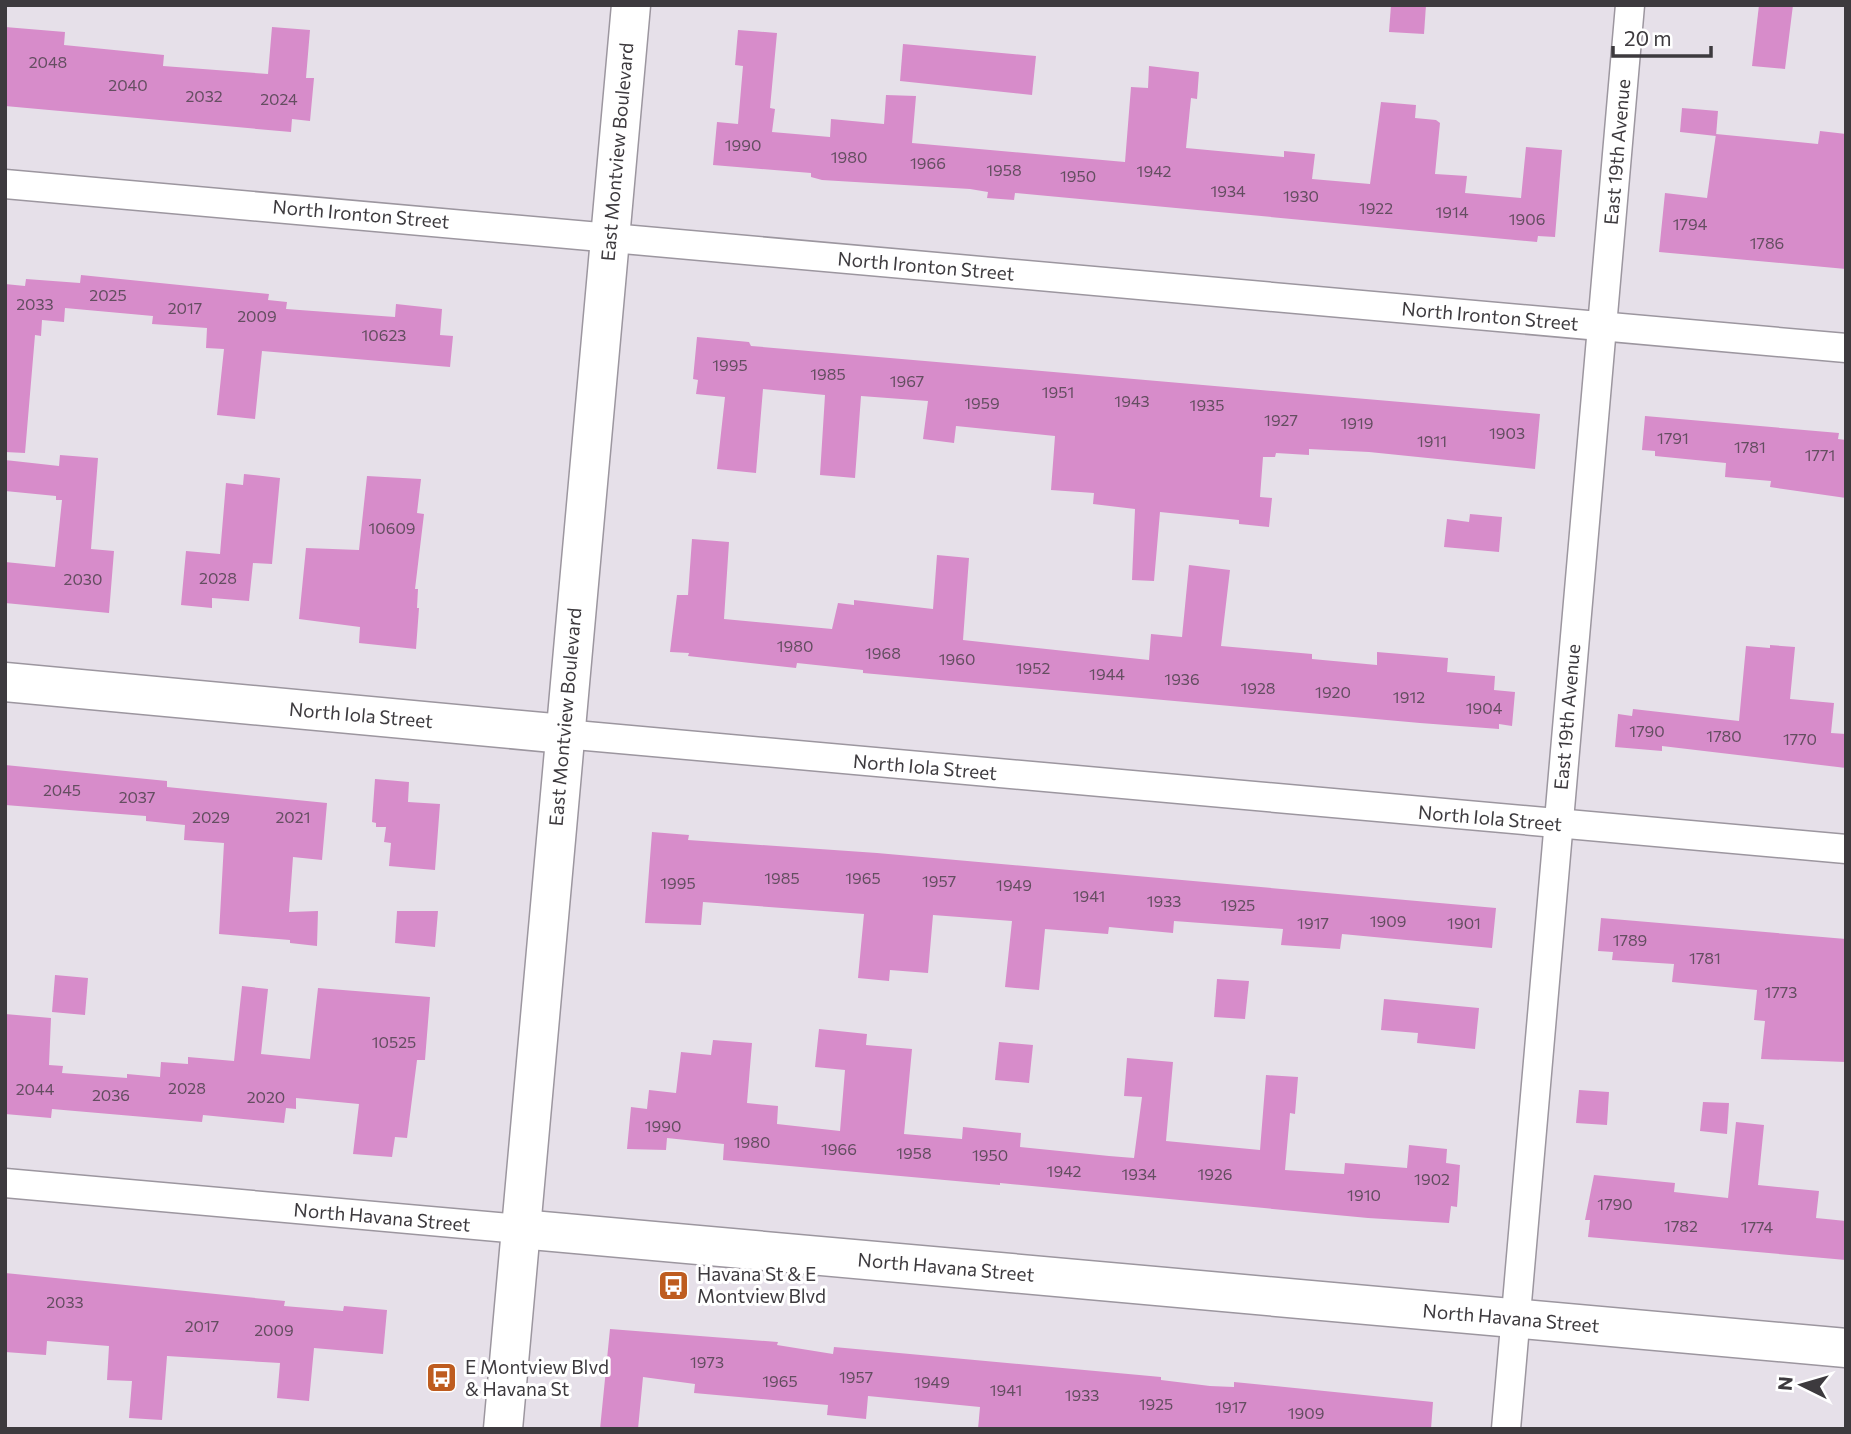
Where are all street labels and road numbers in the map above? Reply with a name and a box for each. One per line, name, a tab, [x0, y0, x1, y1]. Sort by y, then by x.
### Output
street label: East Montview Boulevard	[595, 42, 638, 262]
street label: East 19th Avenue	[1599, 78, 1634, 226]
street label: North Ironton Street	[272, 194, 451, 233]
street label: North Ironton Street	[837, 246, 1016, 285]
street label: North Ironton Street	[1401, 296, 1580, 335]
street label: East Montview Boulevard	[543, 607, 586, 827]
street label: East 19th Avenue	[1549, 643, 1584, 791]
street label: North Iola Street	[288, 697, 434, 732]
street label: North Iola Street	[852, 749, 998, 784]
street label: North Iola Street	[1417, 800, 1563, 835]
street label: North Havana Street	[293, 1197, 472, 1236]
street label: North Havana Street	[857, 1247, 1036, 1286]
street label: North Havana Street	[1422, 1298, 1601, 1337]

